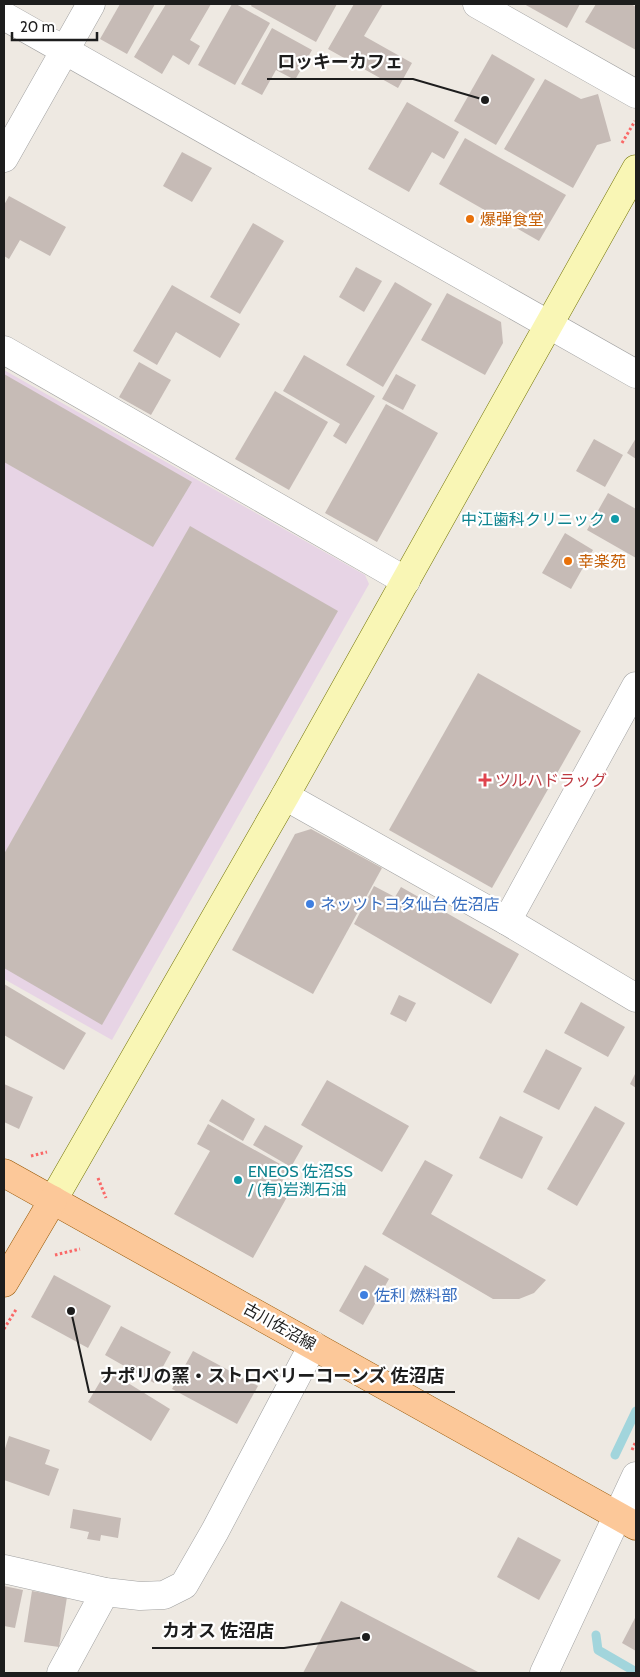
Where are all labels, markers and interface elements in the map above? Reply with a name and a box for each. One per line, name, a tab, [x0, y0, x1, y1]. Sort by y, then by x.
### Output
scale bar	[12, 10, 98, 42]
text: 20 m	[20, 18, 55, 36]
callout: ロッキーカフェ	[267, 46, 413, 79]
text: ロッキーカフェ	[277, 51, 403, 73]
place label: 爆弾食堂	[480, 210, 544, 229]
marker: 爆弾食堂	[464, 213, 476, 225]
place label: 中江歯科クリニック	[461, 510, 605, 529]
marker: 中江歯科クリニック	[609, 513, 621, 525]
place label: 幸楽苑	[578, 552, 626, 571]
marker: 幸楽苑	[562, 555, 574, 567]
place label: ツルハドラッグ	[495, 771, 607, 790]
marker: ツルハドラッグ	[479, 774, 491, 786]
place label: ネッツトヨタ仙台 佐沼店	[320, 895, 500, 914]
marker: ネッツトヨタ仙台 佐沼店	[304, 898, 316, 910]
place label: ENEOS 佐沼SS / (有)岩渕石油	[247, 1162, 353, 1199]
marker: ENEOS 佐沼SS / (有)岩渕石油	[232, 1174, 244, 1186]
place label: 佐利 燃料部	[374, 1286, 458, 1305]
marker: 佐利 燃料部	[358, 1289, 370, 1301]
street label: 古川佐沼線	[240, 1299, 319, 1354]
callout: ナポリの窯・ストロベリーコーンズ 佐沼店	[89, 1359, 455, 1392]
text: ナポリの窯・ストロベリーコーンズ 佐沼店	[100, 1365, 444, 1387]
callout: カオス 佐沼店	[152, 1615, 284, 1648]
text: カオス 佐沼店	[162, 1620, 274, 1642]

